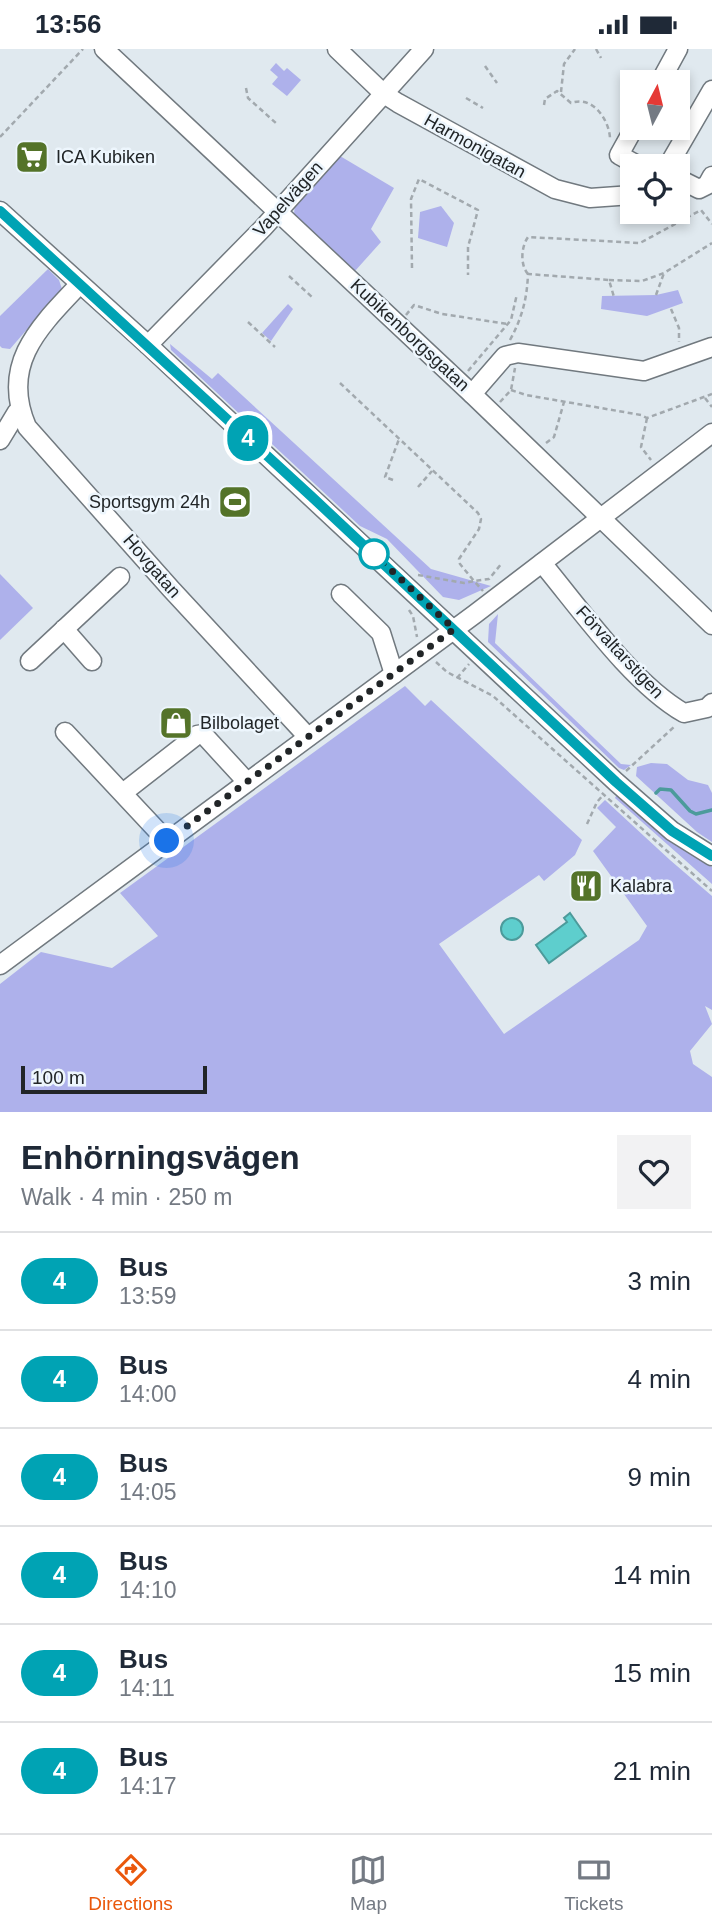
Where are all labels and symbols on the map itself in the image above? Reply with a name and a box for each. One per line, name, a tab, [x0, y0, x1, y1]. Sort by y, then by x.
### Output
north arrow	[620, 70, 690, 140]
street label: Harmonigatan	[421, 110, 529, 182]
supermarket icon: ICA Kubiken	[13, 138, 51, 176]
place label: ICA Kubiken	[56, 147, 155, 167]
street label: Vapelvägen	[249, 157, 327, 241]
street label: Kubikenborgsgatan	[346, 275, 474, 395]
line badge: 4	[225, 415, 271, 461]
sports icon: Sportsgym 24h	[216, 483, 254, 521]
place label: Sportsgym 24h	[89, 492, 210, 512]
street label: Hovgatan	[119, 530, 185, 602]
unlabelled marker	[359, 539, 389, 569]
street label: Förvaltarstigen	[572, 602, 668, 702]
shop icon: Bilbolaget	[157, 704, 195, 742]
place label: Bilbolaget	[200, 713, 279, 733]
your location	[149, 823, 184, 858]
restaurant icon: Kalabra	[567, 867, 605, 905]
place label: Kalabra	[610, 876, 673, 896]
scale bar	[21, 1063, 206, 1095]

